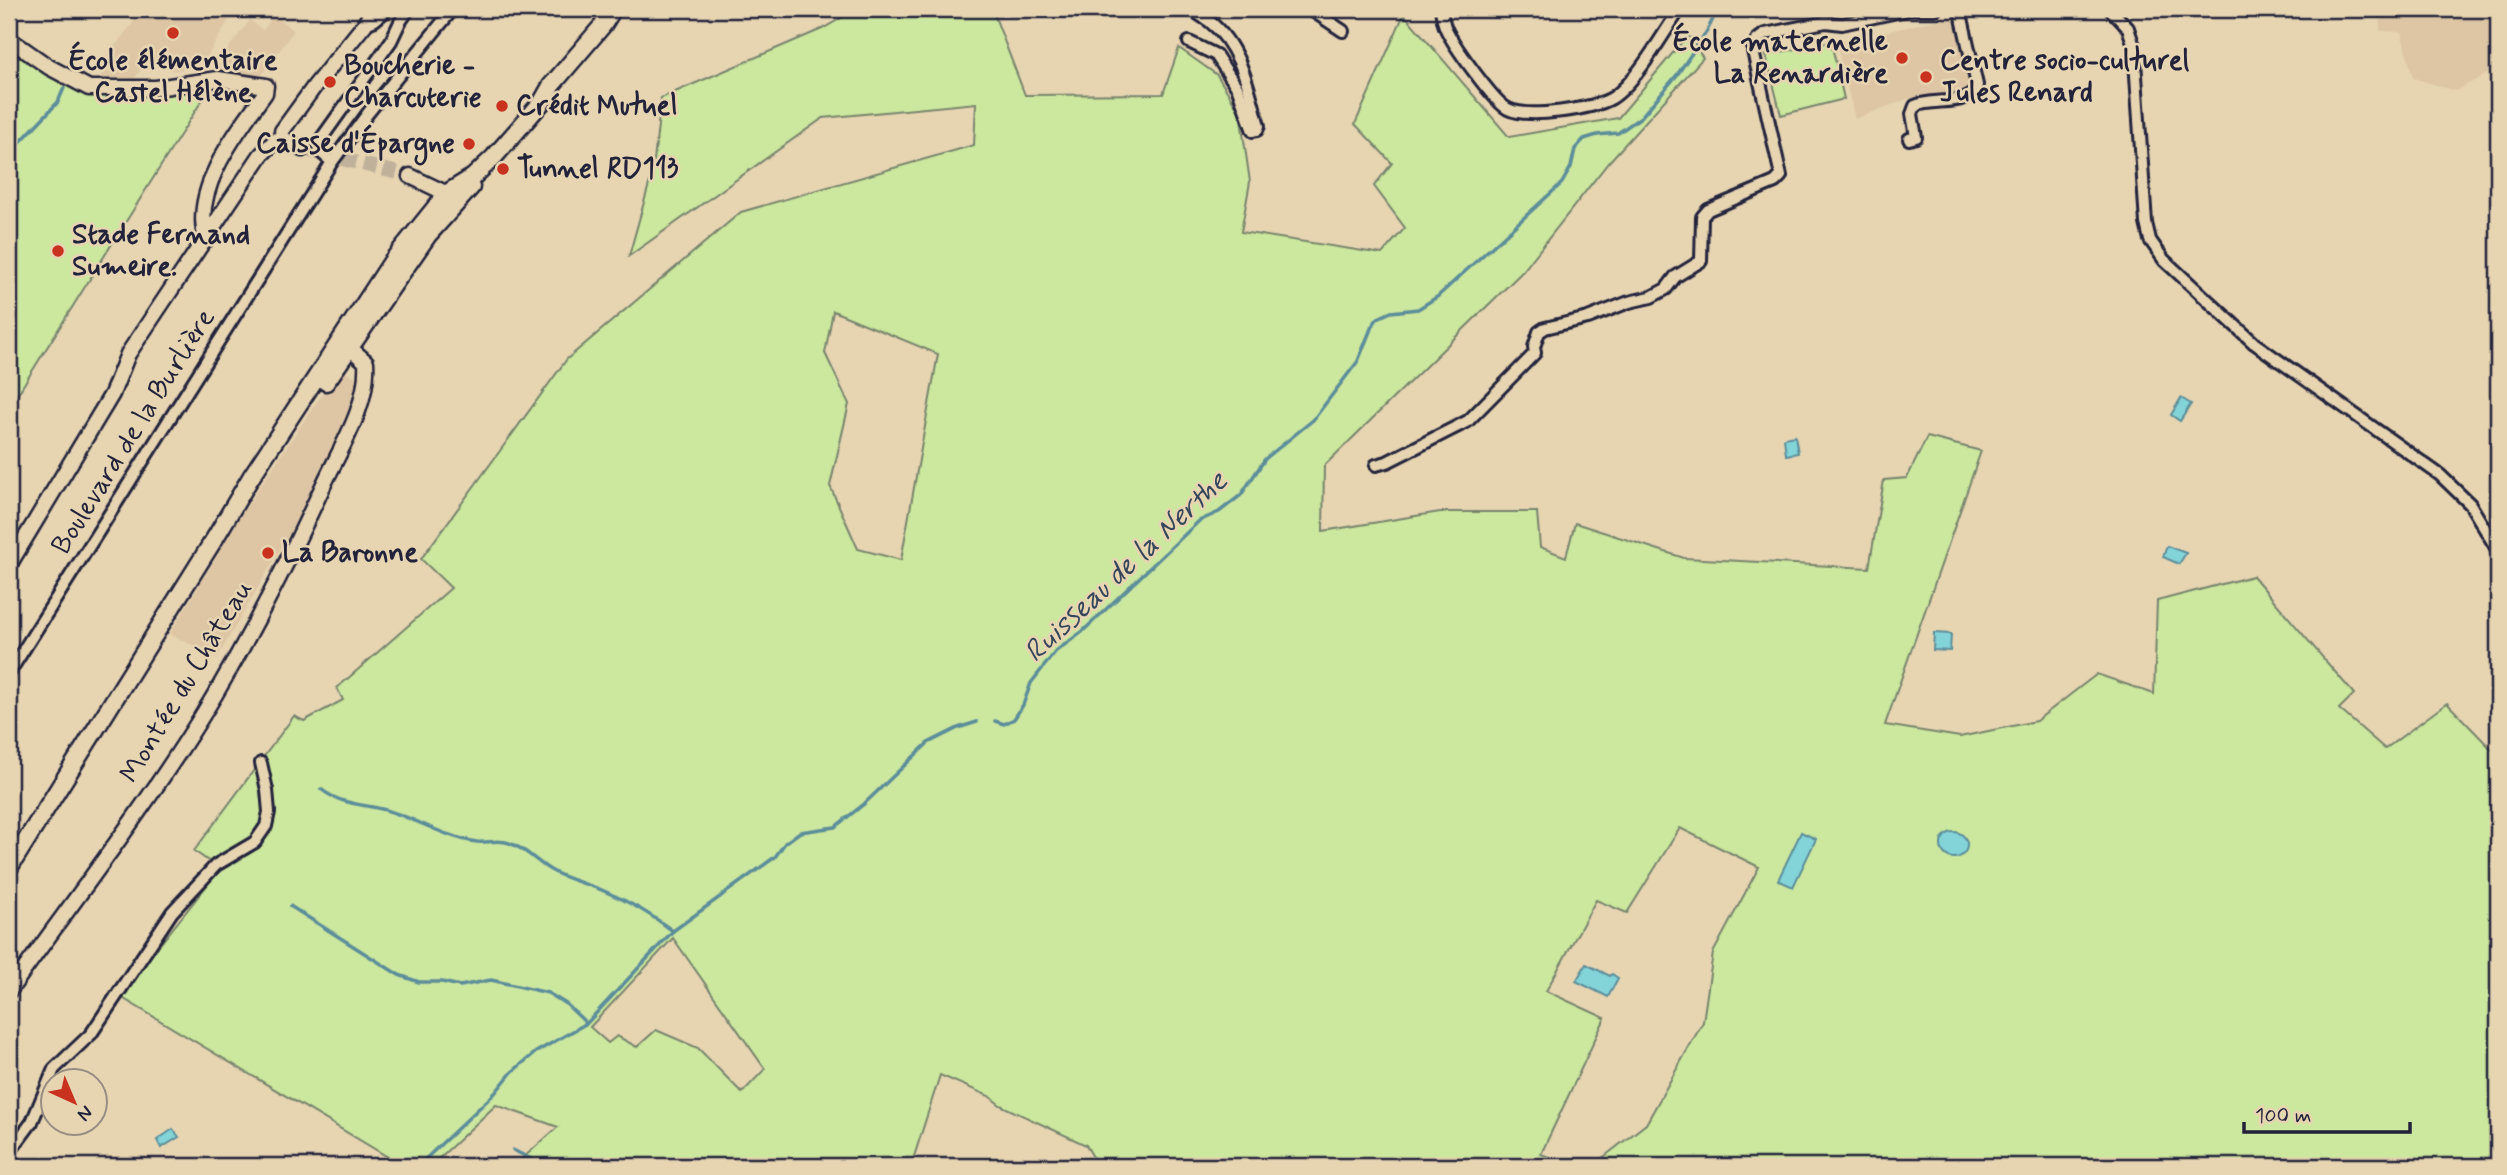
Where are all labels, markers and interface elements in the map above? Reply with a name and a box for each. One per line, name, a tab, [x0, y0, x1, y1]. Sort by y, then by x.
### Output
place label: École maternelle La Renardière	[1672, 22, 1888, 93]
marker: École élémentaire Castel Hélène	[165, 25, 181, 41]
place label: École élémentaire Castel Hélène	[68, 41, 278, 112]
place label: Centre socio-culturel Jules Renard	[1940, 43, 2189, 112]
place label: Boucherie - Charcuterie	[344, 48, 482, 117]
marker: École maternelle La Renardière	[1894, 50, 1910, 66]
marker: Centre socio-culturel Jules Renard	[1918, 69, 1934, 85]
marker: Boucherie - Charcuterie	[322, 74, 338, 90]
place label: Crédit Mutuel	[516, 88, 677, 125]
marker: Crédit Mutuel	[494, 98, 510, 114]
place label: Caisse d'Épargne	[256, 124, 455, 166]
marker: Caisse d'Épargne	[461, 136, 477, 152]
place label: Tunnel RD113	[517, 151, 679, 188]
marker: Tunnel RD113	[495, 161, 511, 177]
place label: Stade Fernand Sumeire.	[72, 217, 250, 286]
marker: Stade Fernand Sumeire.	[50, 243, 66, 259]
street label: Boulevard de la Burlière	[43, 302, 225, 562]
water label: Ruisseau de la Nerthe	[1016, 462, 1237, 672]
place label: La Baronne	[282, 535, 418, 572]
marker: La Baronne	[260, 545, 276, 561]
street label: Montée du Château	[112, 574, 262, 790]
north arrow	[38, 1066, 108, 1136]
scale bar	[2244, 1091, 2411, 1135]
text: N	[72, 1100, 98, 1127]
text: 100 m	[2255, 1102, 2311, 1130]

